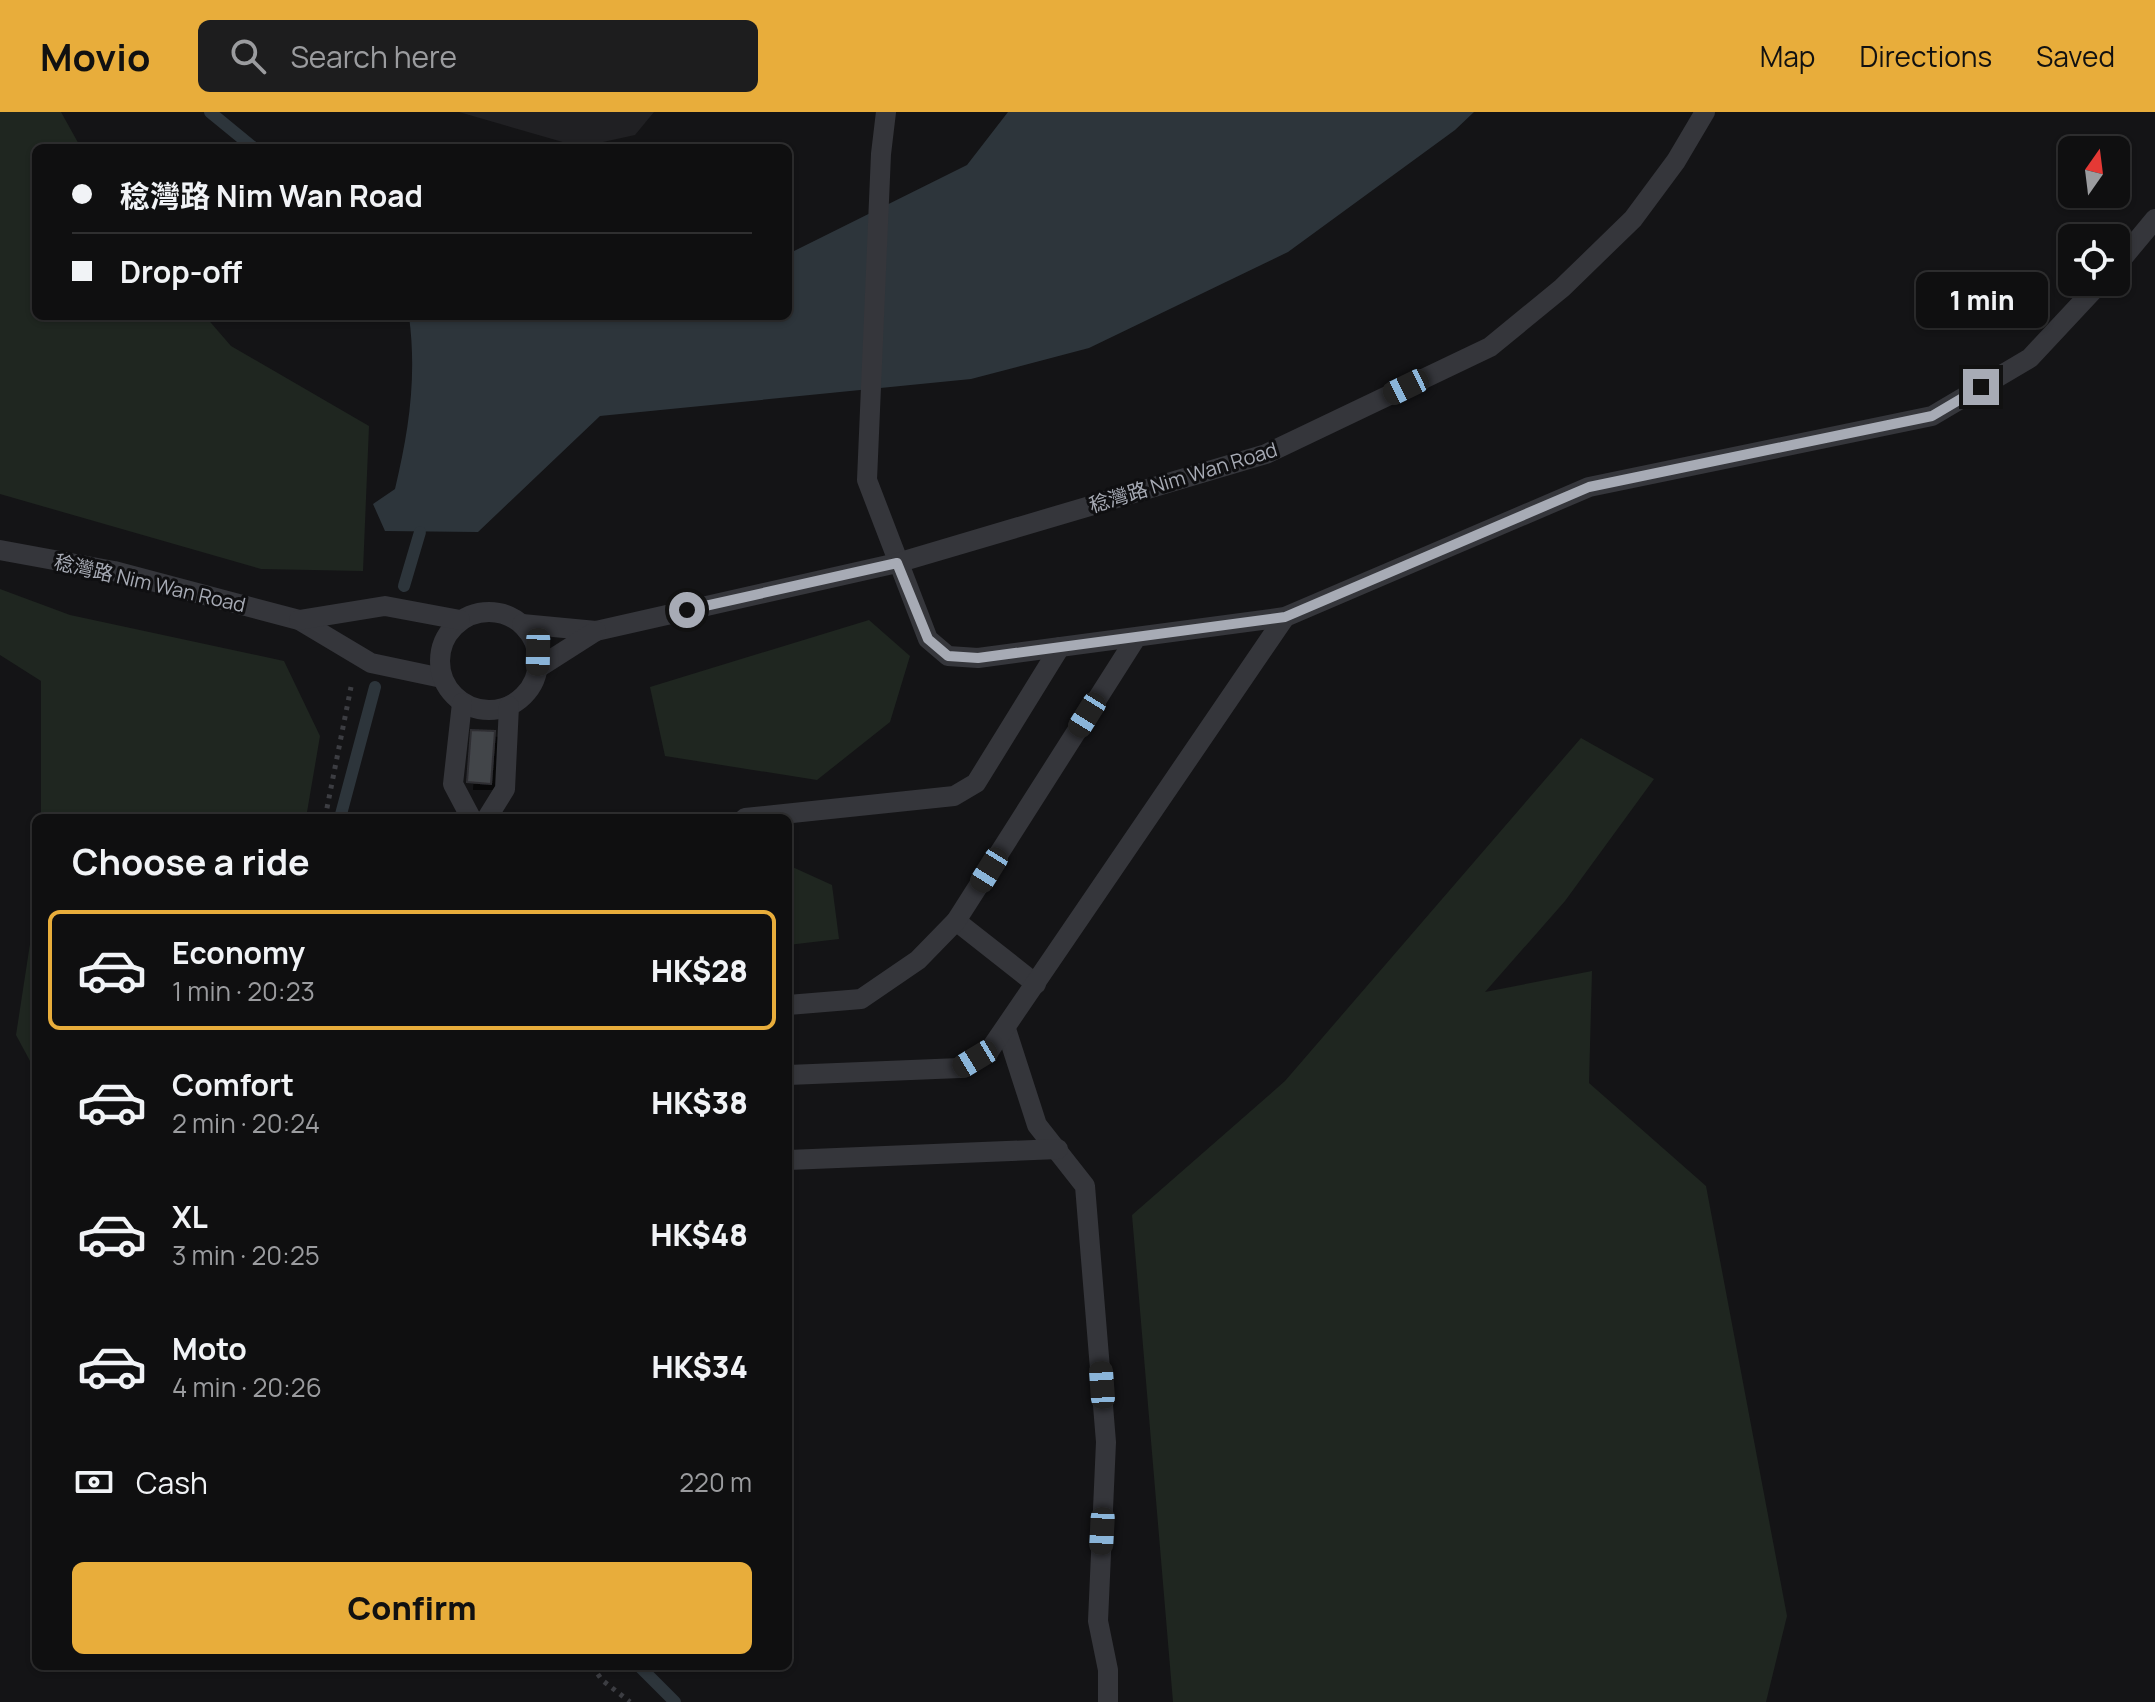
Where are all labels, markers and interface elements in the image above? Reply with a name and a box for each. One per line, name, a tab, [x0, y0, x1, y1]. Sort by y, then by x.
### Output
search box	[198, 20, 758, 92]
text: Movio	[40, 30, 150, 82]
icon: search	[226, 34, 270, 78]
text: Search here	[290, 36, 457, 77]
text: Map	[1760, 37, 1815, 75]
text: Directions	[1859, 37, 1992, 75]
text: Saved	[2036, 37, 2115, 75]
north arrow	[2058, 136, 2130, 208]
map controls	[2058, 136, 2130, 296]
text: 稔灣路 Nim Wan Road	[120, 175, 423, 216]
button: locate	[2058, 224, 2130, 296]
text: Drop-off	[120, 251, 242, 292]
callout: 1 min	[1915, 271, 2047, 327]
text: 1 min	[1949, 282, 2015, 318]
car	[1379, 366, 1433, 408]
route end	[1963, 369, 1999, 405]
street label: 稔灣路 Nim Wan Road	[1086, 436, 1280, 518]
street label: 稔灣路 Nim Wan Road	[52, 548, 248, 618]
route start	[669, 592, 705, 628]
car	[526, 628, 550, 676]
car	[1064, 688, 1110, 742]
text: Choose a ride	[72, 837, 310, 886]
car	[966, 843, 1012, 897]
text: Economy	[172, 932, 305, 973]
icon: car	[76, 934, 148, 1006]
text: HK$28	[651, 950, 748, 991]
text: 1 min · 20:23	[172, 973, 315, 1009]
car	[948, 1036, 1002, 1082]
text: Comfort	[172, 1064, 294, 1105]
icon: car	[76, 1066, 148, 1138]
text: HK$38	[651, 1082, 748, 1123]
text: 2 min · 20:24	[172, 1105, 320, 1141]
text: XL	[172, 1196, 208, 1237]
icon: car	[76, 1198, 148, 1270]
text: HK$48	[651, 1214, 748, 1255]
text: 3 min · 20:25	[172, 1237, 320, 1273]
text: Moto	[172, 1328, 247, 1369]
icon: car	[76, 1330, 148, 1402]
text: HK$34	[652, 1346, 748, 1387]
car	[1088, 1360, 1116, 1410]
text: 4 min · 20:26	[172, 1369, 322, 1405]
icon: cash	[72, 1460, 116, 1504]
text: Cash	[136, 1462, 208, 1503]
text: 220 m	[679, 1464, 752, 1500]
car	[1089, 1506, 1115, 1556]
button: Confirm	[72, 1562, 752, 1654]

